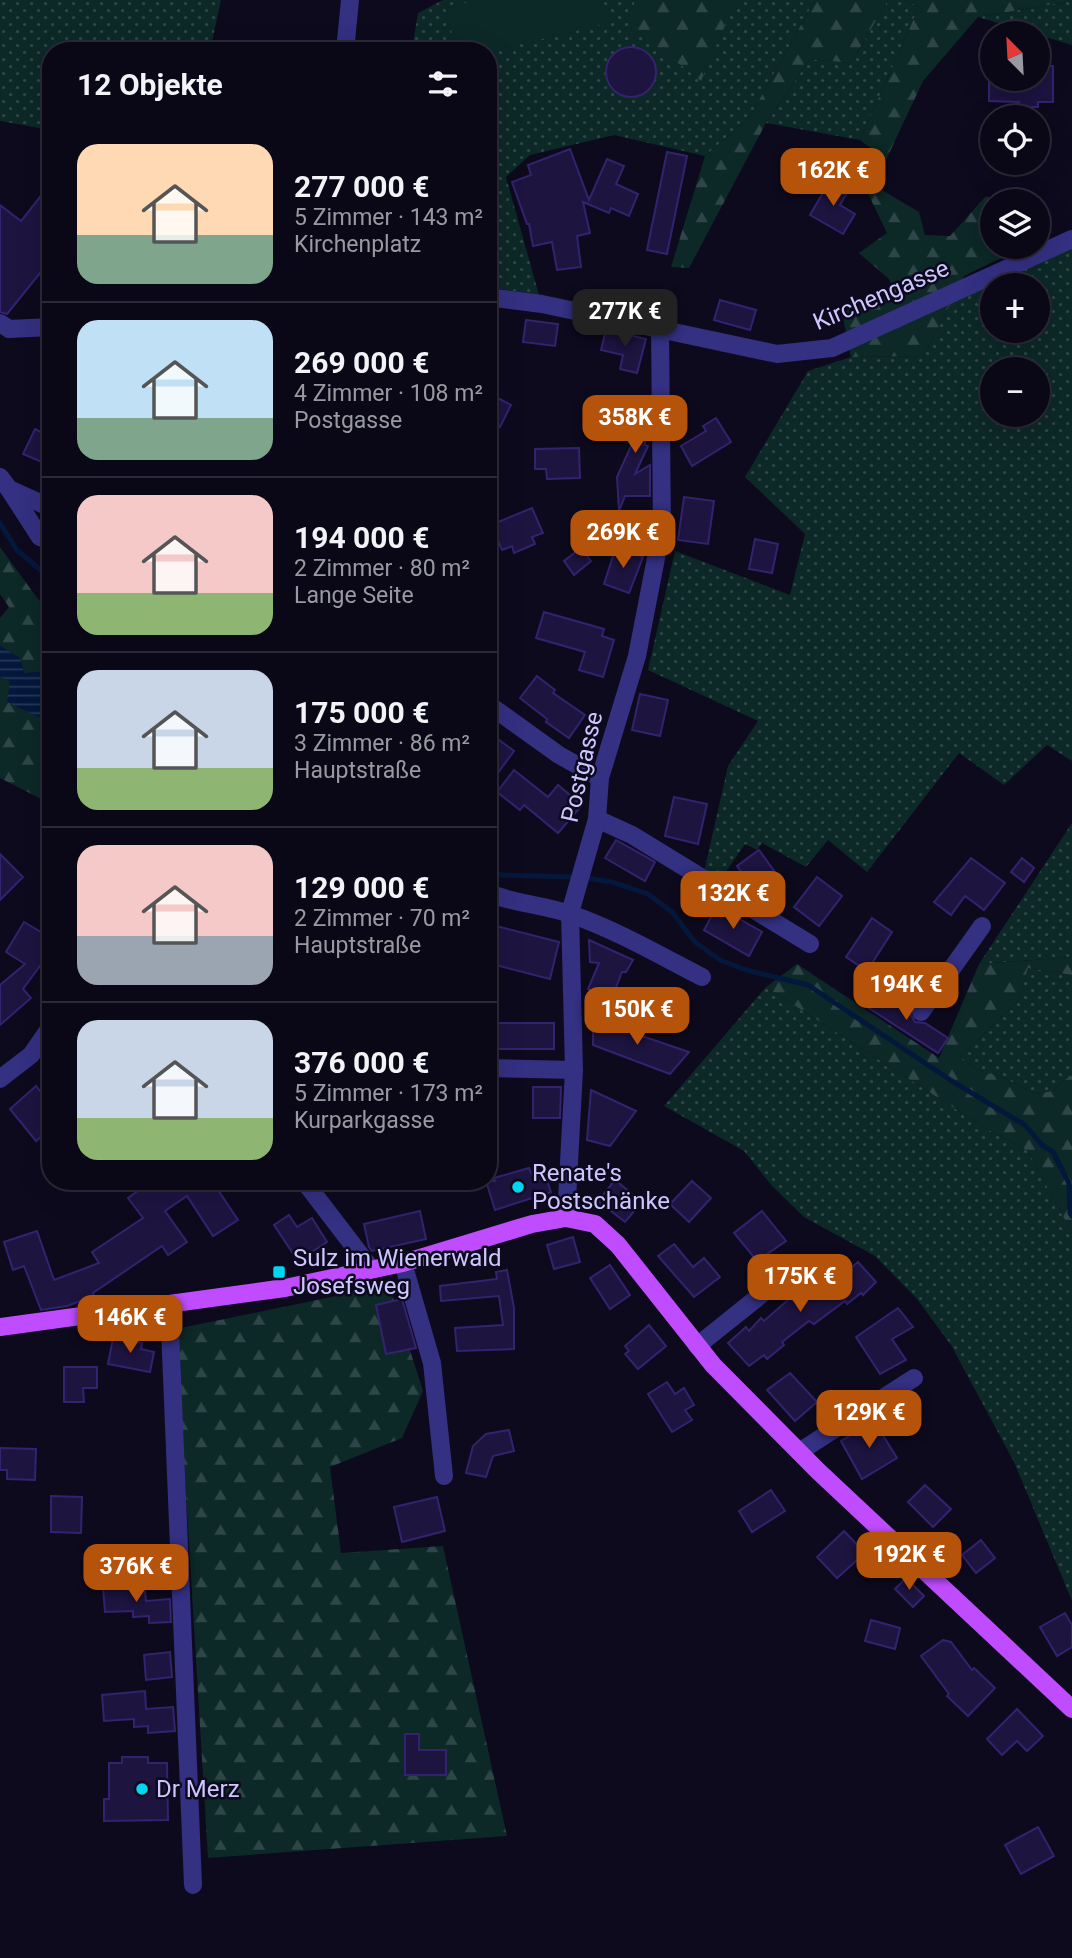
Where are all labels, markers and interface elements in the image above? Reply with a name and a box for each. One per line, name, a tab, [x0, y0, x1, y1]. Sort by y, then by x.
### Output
north arrow	[980, 21, 1050, 91]
map controls	[980, 21, 1050, 427]
icon: filters	[424, 65, 462, 103]
text: 12 Objekte	[77, 67, 223, 102]
button: locate	[980, 105, 1050, 175]
pin: 162K €	[776, 148, 890, 208]
text: 162K €	[796, 157, 870, 184]
text: 277 000 €	[294, 169, 429, 204]
icon: home	[133, 172, 217, 256]
button: layers	[980, 189, 1050, 259]
text: 5 Zimmer · 143 m²	[294, 204, 483, 231]
text: Kirchenplatz	[294, 231, 421, 258]
street label: Kirchengasse	[809, 254, 953, 336]
button: +	[980, 273, 1050, 343]
pin: 277K €	[568, 290, 682, 349]
text: 277K €	[588, 298, 662, 325]
text: 269 000 €	[294, 345, 429, 380]
icon: home	[133, 348, 217, 432]
button: −	[980, 357, 1050, 427]
text: 4 Zimmer · 108 m²	[294, 380, 483, 407]
pin: 358K €	[578, 396, 692, 455]
text: 358K €	[598, 404, 672, 431]
text: Postgasse	[294, 407, 402, 434]
pin: 269K €	[566, 510, 680, 570]
text: 269K €	[586, 519, 660, 546]
text: 194 000 €	[294, 520, 429, 555]
icon: home	[133, 523, 217, 607]
text: 2 Zimmer · 80 m²	[294, 555, 470, 582]
text: Lange Seite	[294, 582, 414, 609]
text: 175 000 €	[294, 695, 429, 730]
icon: home	[133, 698, 217, 782]
street label: Postgasse	[556, 709, 608, 825]
text: 3 Zimmer · 86 m²	[294, 730, 470, 757]
text: Hauptstraße	[294, 757, 421, 784]
text: 129 000 €	[294, 870, 429, 905]
pin: 132K €	[676, 872, 790, 931]
icon: home	[133, 873, 217, 957]
text: 132K €	[696, 880, 770, 907]
text: 2 Zimmer · 70 m²	[294, 905, 470, 932]
text: Hauptstraße	[294, 932, 421, 959]
pin: 194K €	[849, 962, 963, 1022]
text: 194K €	[869, 971, 943, 998]
pin: 150K €	[580, 988, 694, 1047]
text: 150K €	[600, 996, 674, 1023]
text: 376 000 €	[294, 1045, 429, 1080]
icon: home	[133, 1048, 217, 1132]
text: 5 Zimmer · 173 m²	[294, 1080, 483, 1107]
text: Kurparkgasse	[294, 1107, 435, 1134]
place label: Renate's Postschänke	[532, 1159, 670, 1215]
marker: Renate's Postschänke	[510, 1179, 526, 1195]
place label: Sulz im Wienerwald Josefsweg	[293, 1244, 502, 1300]
pin: 175K €	[743, 1254, 857, 1314]
text: 175K €	[763, 1263, 837, 1290]
marker: Sulz im Wienerwald Josefsweg	[271, 1264, 287, 1280]
pin: 146K €	[73, 1296, 187, 1355]
text: 146K €	[93, 1304, 167, 1331]
pin: 129K €	[812, 1390, 926, 1450]
text: 129K €	[832, 1399, 906, 1426]
pin: 192K €	[852, 1532, 966, 1592]
text: 192K €	[872, 1541, 946, 1568]
pin: 376K €	[79, 1544, 193, 1604]
text: 376K €	[99, 1553, 173, 1580]
place label: Dr Merz	[156, 1775, 240, 1803]
marker: Dr Merz	[134, 1781, 150, 1797]

